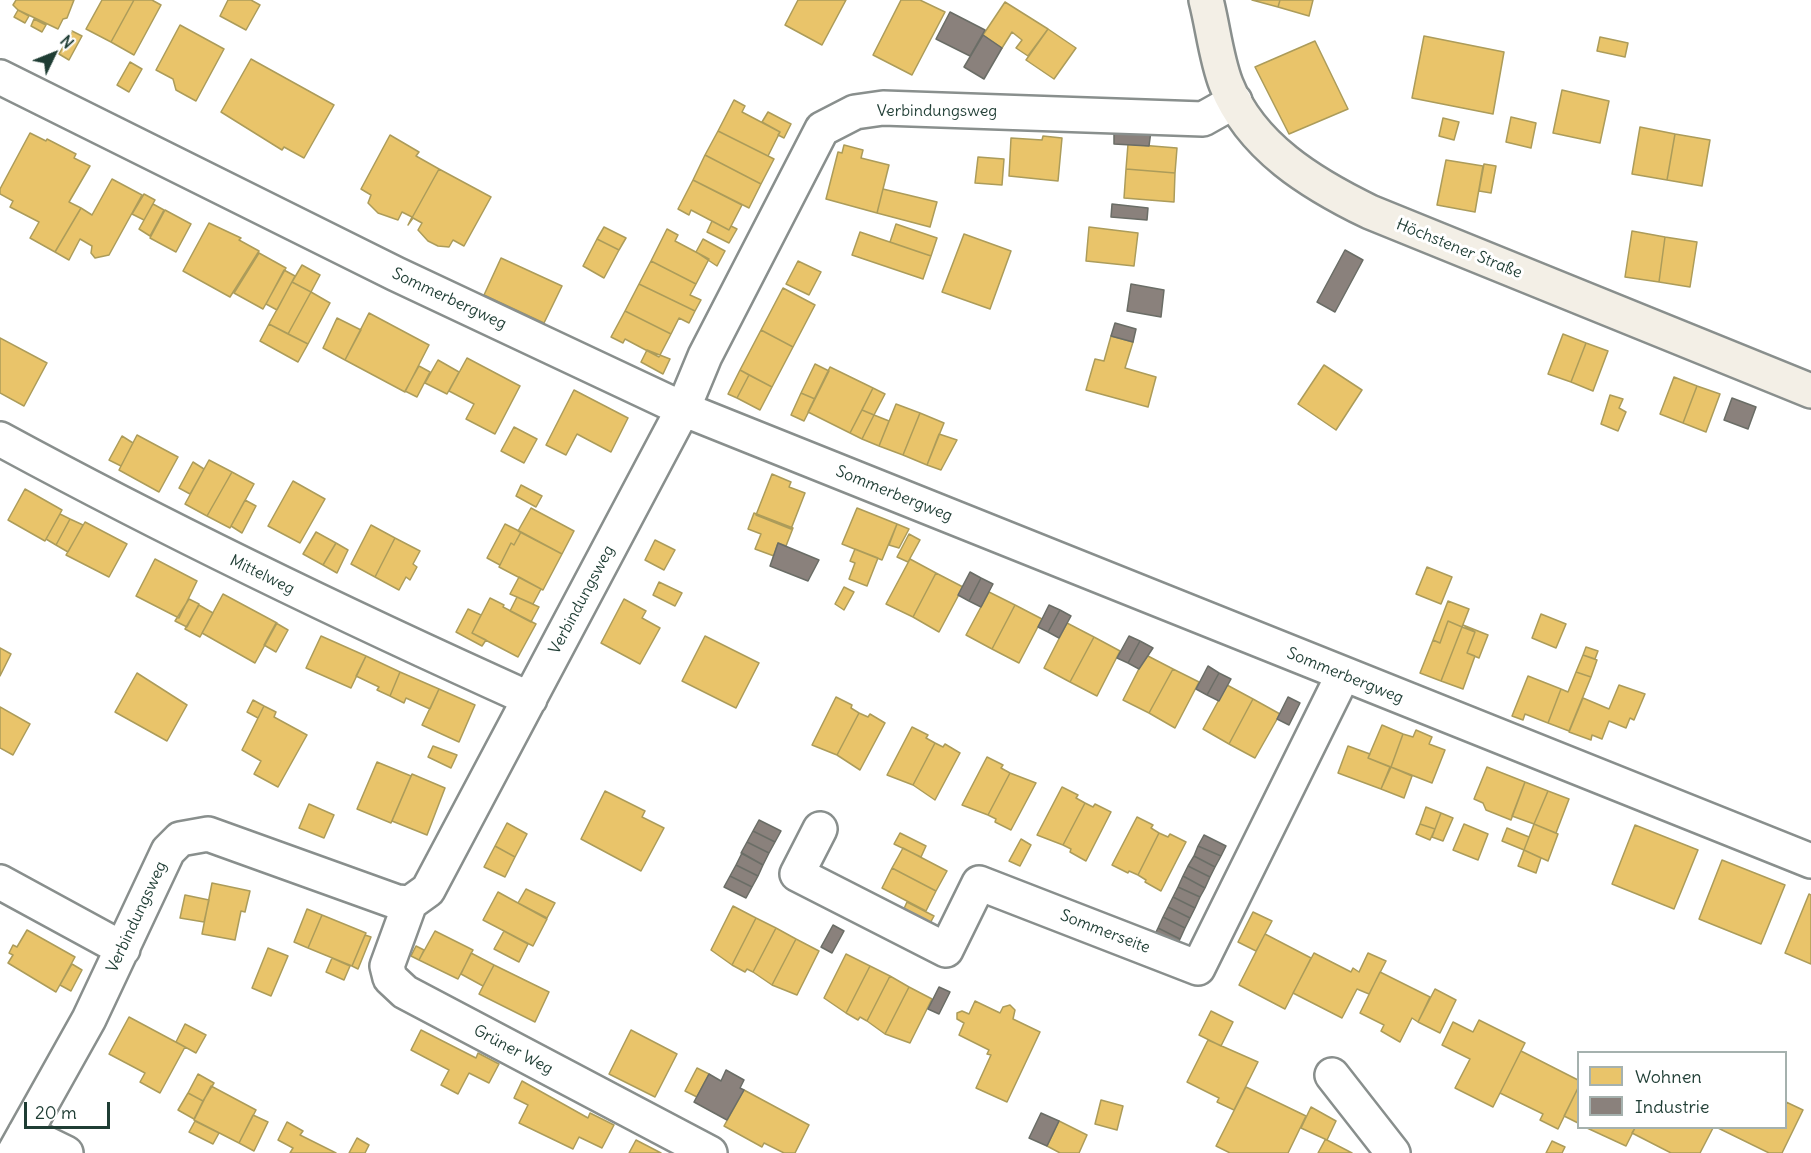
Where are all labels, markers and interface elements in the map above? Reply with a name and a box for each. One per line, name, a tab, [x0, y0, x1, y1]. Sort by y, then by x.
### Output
north arrow	[24, 24, 84, 84]
text: N	[56, 31, 78, 53]
street label: Verbindungsweg	[877, 101, 997, 121]
street label: Höchstener Straße	[1393, 215, 1525, 283]
street label: Sommerbergweg	[389, 264, 509, 334]
street label: Sommerbergweg	[833, 462, 955, 526]
street label: Verbindungsweg	[545, 542, 619, 658]
street label: Mittelweg	[227, 551, 297, 599]
street label: Sommerbergweg	[1284, 644, 1406, 708]
street label: Verbindungsweg	[103, 858, 171, 976]
street label: Sommerseite	[1057, 906, 1153, 958]
street label: Grüner Weg	[470, 1021, 556, 1079]
legend	[1577, 1051, 1787, 1129]
text: Wohnen	[1635, 1065, 1702, 1088]
scale bar	[27, 1090, 112, 1128]
text: Industrie	[1635, 1095, 1710, 1118]
text: 20 m	[35, 1101, 77, 1124]

